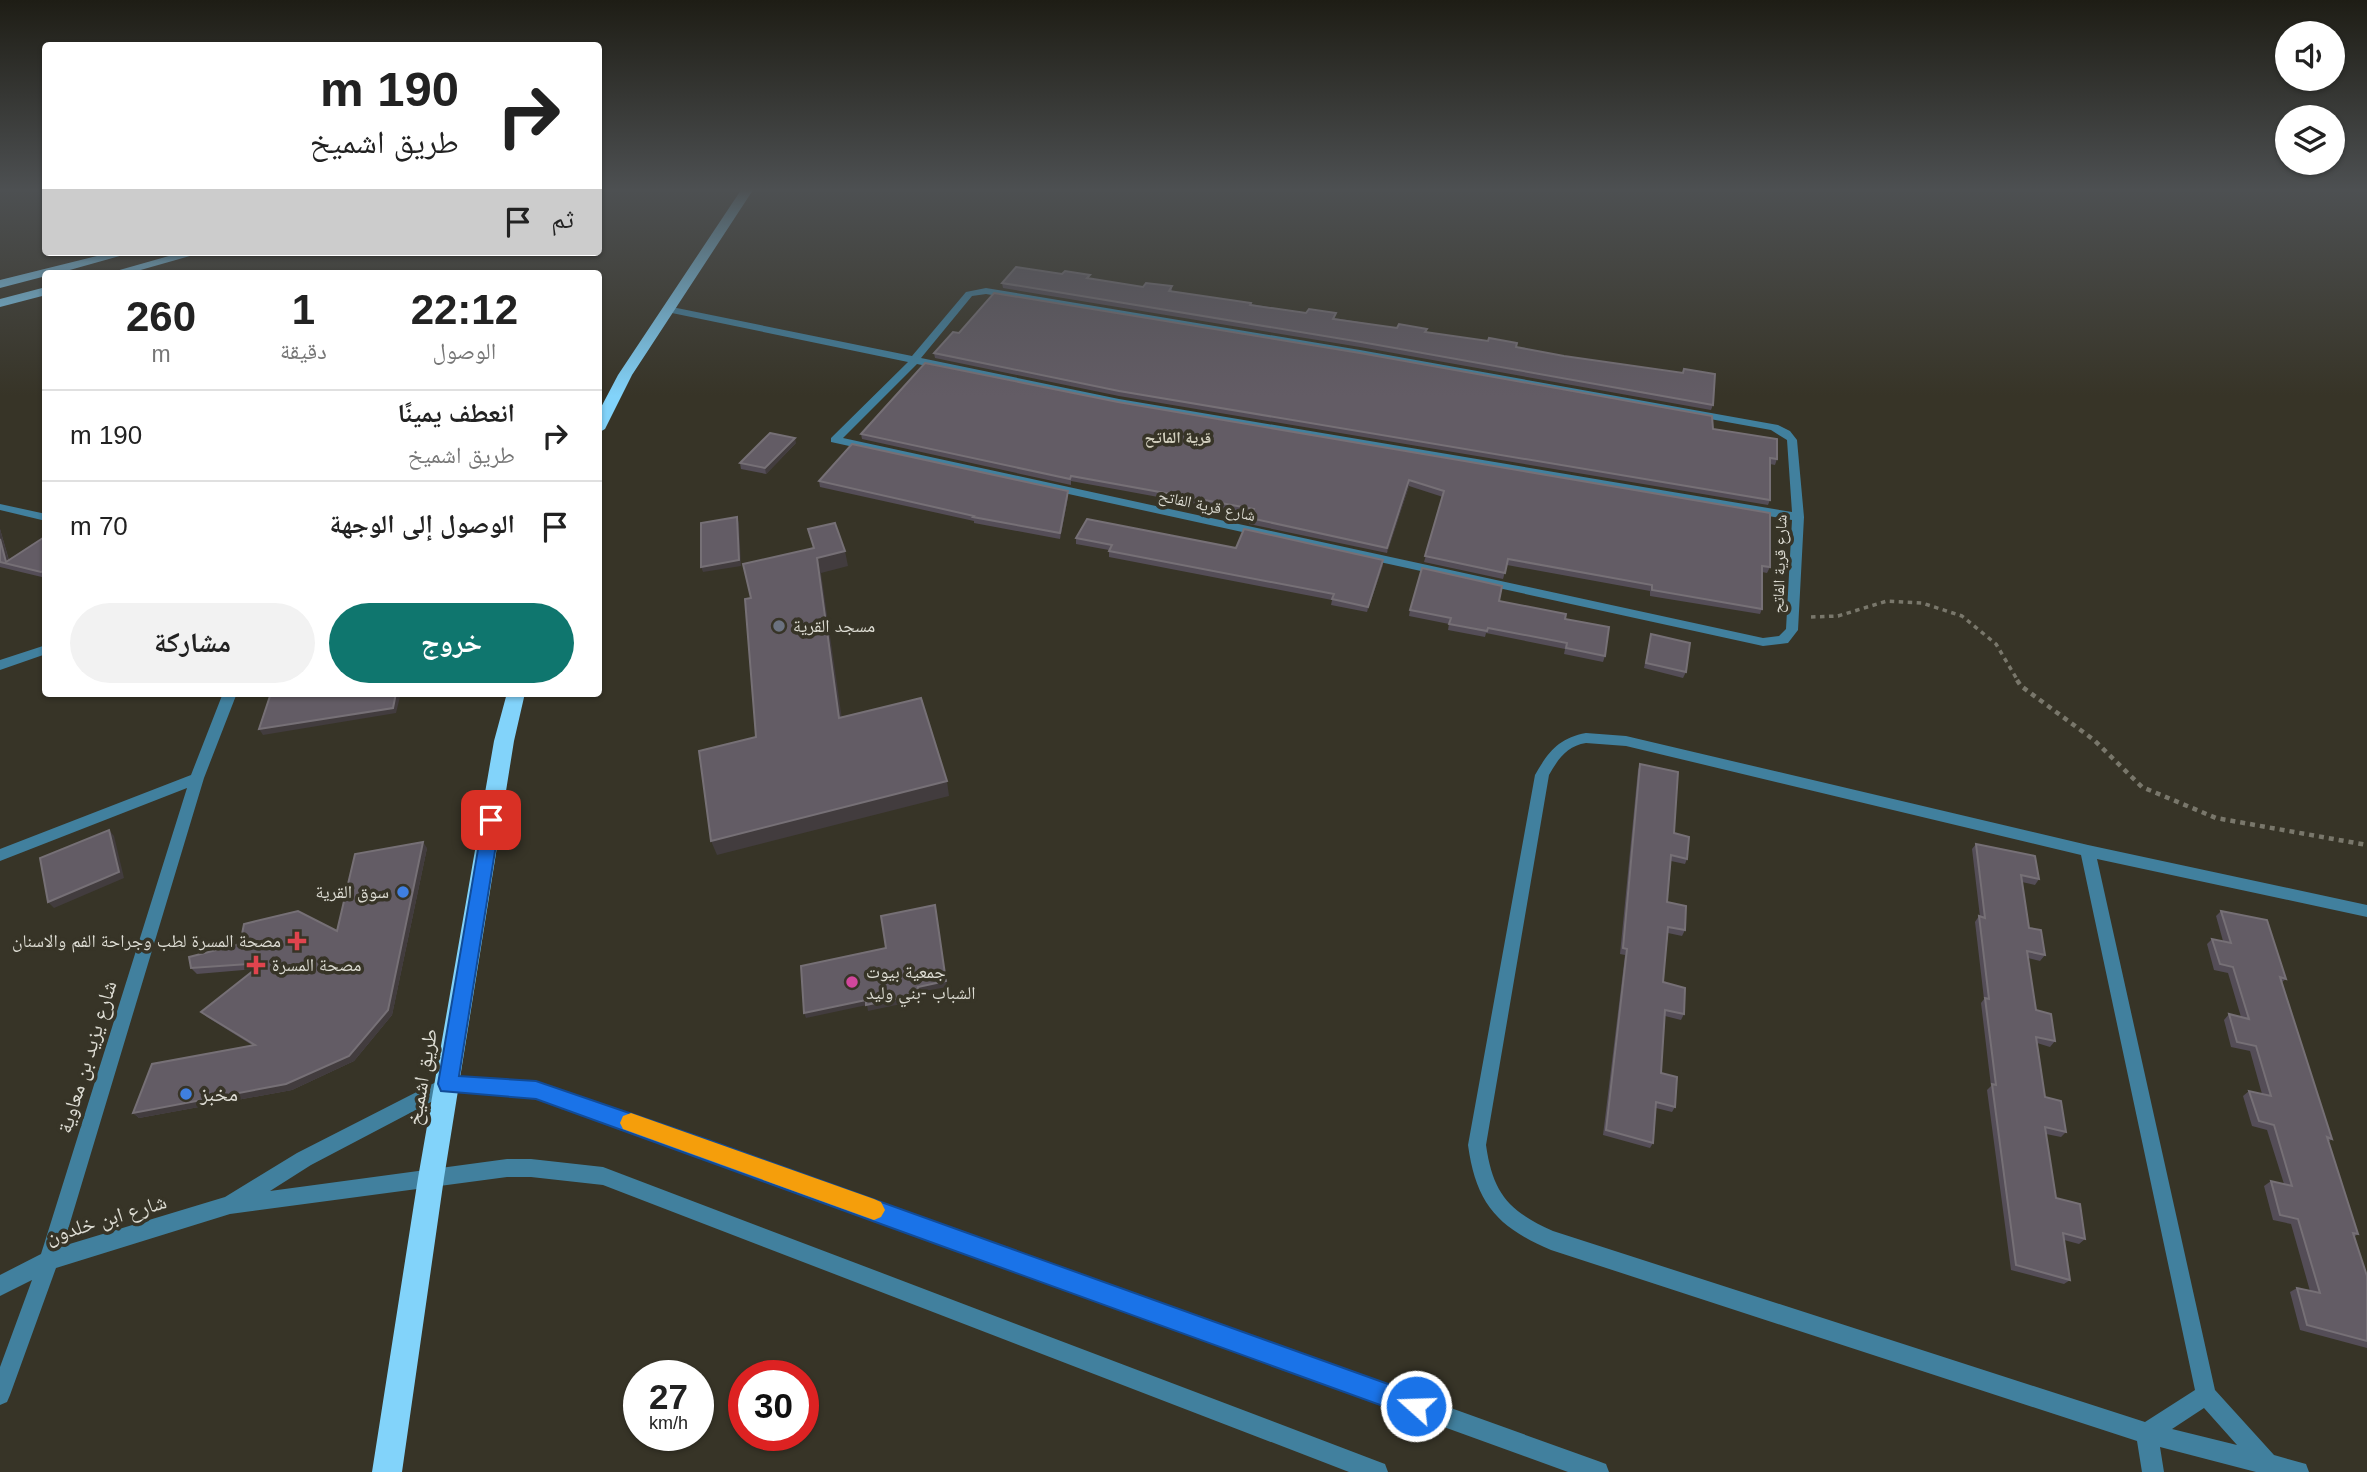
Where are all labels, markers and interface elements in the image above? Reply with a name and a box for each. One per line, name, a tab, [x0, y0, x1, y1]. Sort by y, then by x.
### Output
map controls	[2275, 21, 2345, 175]
button: sound	[2275, 21, 2345, 91]
text: 190 m	[320, 62, 459, 116]
icon: right	[483, 70, 574, 161]
button: layers	[2275, 105, 2345, 175]
text: طريق اشميخ	[310, 124, 459, 160]
icon: arrive	[499, 203, 537, 241]
text: ثم	[551, 204, 574, 234]
text: 1	[292, 286, 315, 333]
text: 22:12	[411, 286, 518, 333]
text: 260	[126, 293, 196, 340]
text: دقيقة	[280, 338, 327, 364]
text: الوصول	[433, 338, 496, 364]
text: m	[151, 341, 171, 367]
text: انعطف يمينًا	[398, 398, 515, 428]
icon: right	[536, 417, 574, 455]
text: 190 m	[70, 420, 142, 450]
district label: قرية الفاتح	[1145, 429, 1212, 448]
text: طريق اشميخ	[408, 442, 515, 468]
street label: شارع قرية الفاتح	[1156, 487, 1257, 526]
icon: arrive	[536, 508, 574, 546]
text: الوصول إلى الوجهة	[330, 509, 515, 539]
text: 70 m	[70, 511, 128, 541]
street label: شارع قرية الفاتح	[1769, 514, 1792, 614]
button: مشاركة	[70, 603, 315, 683]
button: خروج	[329, 603, 574, 683]
place label: مسجد القرية	[793, 616, 875, 636]
marker: مسجد القرية	[771, 618, 787, 634]
pin	[461, 790, 521, 850]
icon: arrive	[472, 801, 510, 839]
place label: سوق القرية	[315, 882, 389, 903]
marker: سوق القرية	[395, 884, 411, 900]
place label: مصحة المسرة لطب وجراحة الفم والاسنان	[12, 931, 281, 953]
marker: مصحة المسرة لطب وجراحة الفم والاسنان	[287, 931, 307, 951]
marker: مصحة المسرة	[246, 955, 266, 975]
place label: مصحة المسرة	[272, 955, 361, 975]
place label: جمعية بيوت الشباب -بني وليد	[866, 962, 976, 1008]
marker: جمعية بيوت الشباب -بني وليد	[844, 974, 860, 990]
street label: شارع يزيد بن معاوية	[52, 978, 123, 1137]
street label: طريق اشميخ	[402, 1027, 443, 1127]
place label: مخبز	[199, 1082, 238, 1106]
marker: مخبز	[178, 1086, 194, 1102]
street label: شارع ابن خلدون	[43, 1189, 170, 1250]
speed limit sign: 30	[728, 1360, 819, 1451]
position arrow	[1379, 1369, 1453, 1443]
text: 27	[649, 1377, 688, 1416]
text: km/h	[649, 1413, 688, 1433]

